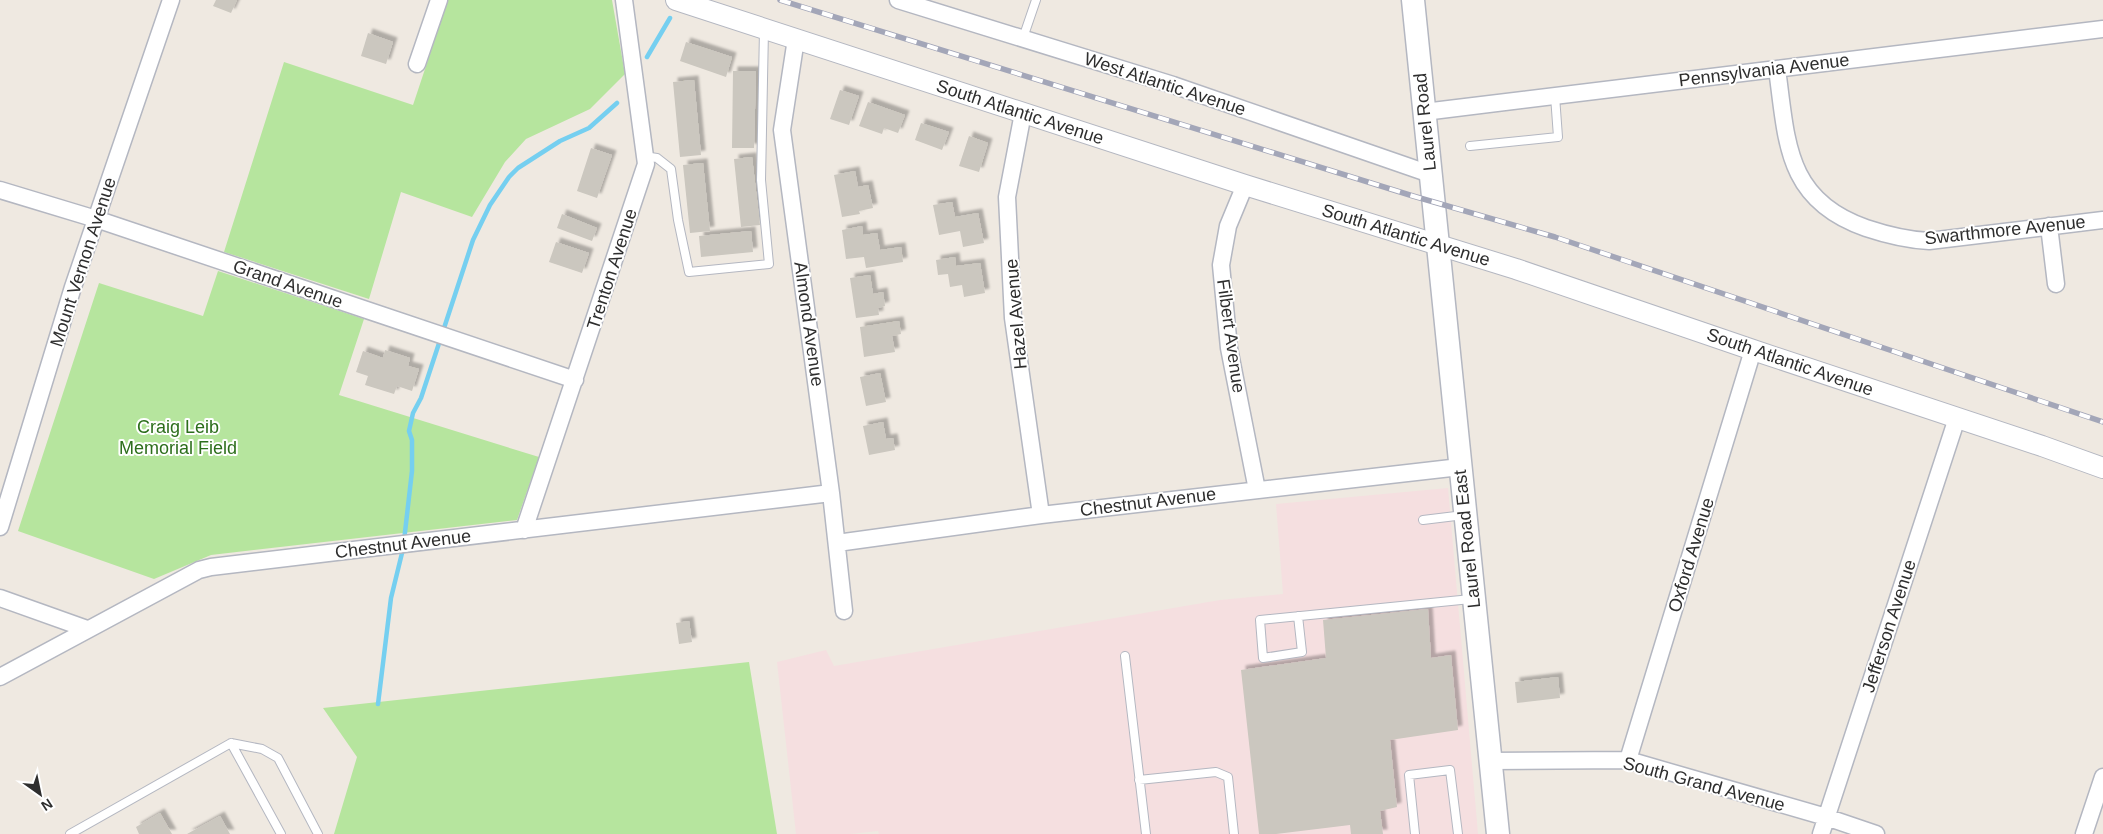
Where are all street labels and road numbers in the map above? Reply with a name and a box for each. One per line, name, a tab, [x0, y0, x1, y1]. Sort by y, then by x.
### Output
street label: West Atlantic Avenue	[1082, 48, 1248, 120]
street label: Pennsylvania Avenue	[1678, 50, 1850, 90]
street label: Laurel Road	[1410, 72, 1440, 172]
street label: South Atlantic Avenue	[934, 75, 1106, 149]
street label: Mount Vernon Avenue	[46, 175, 120, 349]
street label: South Atlantic Avenue	[1319, 200, 1493, 270]
street label: Trenton Avenue	[583, 206, 641, 332]
street label: Swarthmore Avenue	[1924, 212, 2086, 248]
street label: Grand Avenue	[230, 256, 346, 312]
street label: Hazel Avenue	[1001, 258, 1031, 370]
street label: Almond Avenue	[790, 260, 828, 388]
street label: Filbert Avenue	[1213, 278, 1249, 394]
street label: South Atlantic Avenue	[1704, 324, 1876, 400]
street label: Laurel Road East	[1450, 469, 1484, 609]
street label: Chestnut Avenue	[1079, 484, 1217, 520]
street label: Oxford Avenue	[1664, 495, 1718, 615]
street label: Chestnut Avenue	[334, 526, 472, 562]
street label: Jefferson Avenue	[1858, 557, 1920, 695]
street label: South Grand Avenue	[1621, 753, 1787, 815]

